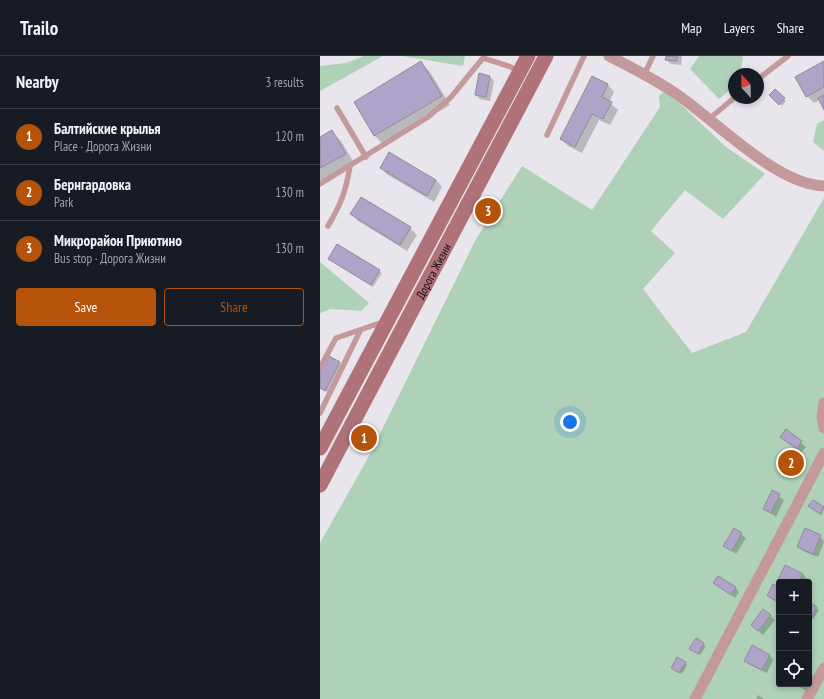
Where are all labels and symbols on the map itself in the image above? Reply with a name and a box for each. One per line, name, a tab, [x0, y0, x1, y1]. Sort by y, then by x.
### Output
north arrow	[728, 68, 764, 104]
pin: 3	[475, 196, 501, 226]
street label: Дорога Жизни	[412, 241, 454, 301]
your location	[560, 412, 580, 432]
pin: 1	[351, 423, 377, 453]
pin: 2	[778, 448, 804, 478]

